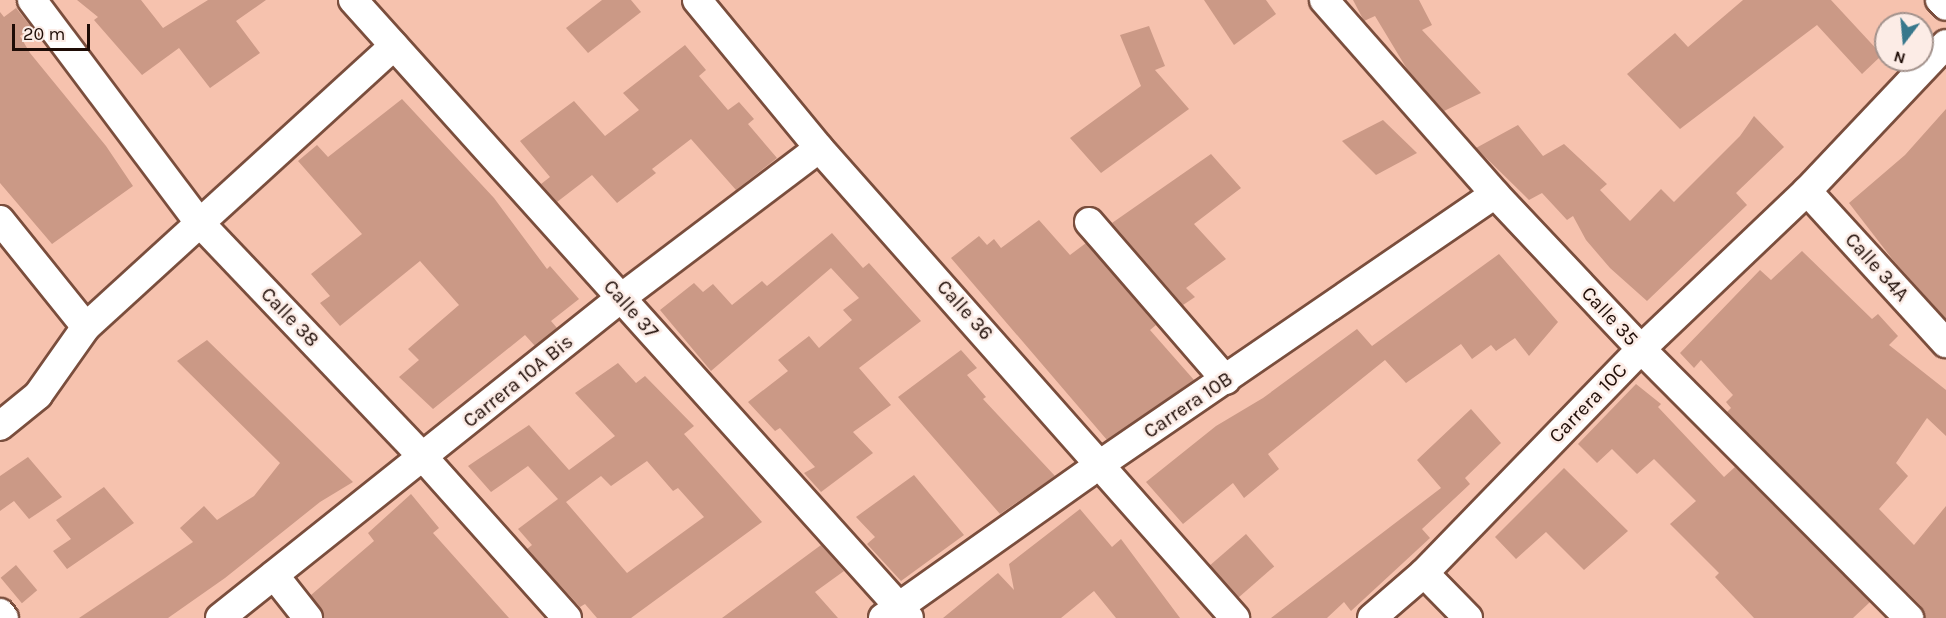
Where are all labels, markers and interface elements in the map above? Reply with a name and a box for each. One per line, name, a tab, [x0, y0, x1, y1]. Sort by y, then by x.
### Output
scale bar	[15, 12, 93, 50]
north arrow	[1874, 12, 1934, 72]
text: 20 m	[23, 23, 65, 45]
text: N	[1891, 47, 1908, 69]
street label: Calle 34A	[1840, 228, 1914, 306]
street label: Calle 37	[598, 275, 664, 343]
street label: Calle 36	[932, 275, 998, 345]
street label: Calle 35	[1576, 281, 1644, 351]
street label: Calle 38	[256, 282, 324, 352]
street label: Carrera 10A Bis	[458, 329, 578, 433]
street label: Carrera 10C	[1544, 358, 1632, 448]
street label: Carrera 10B	[1139, 367, 1237, 443]

